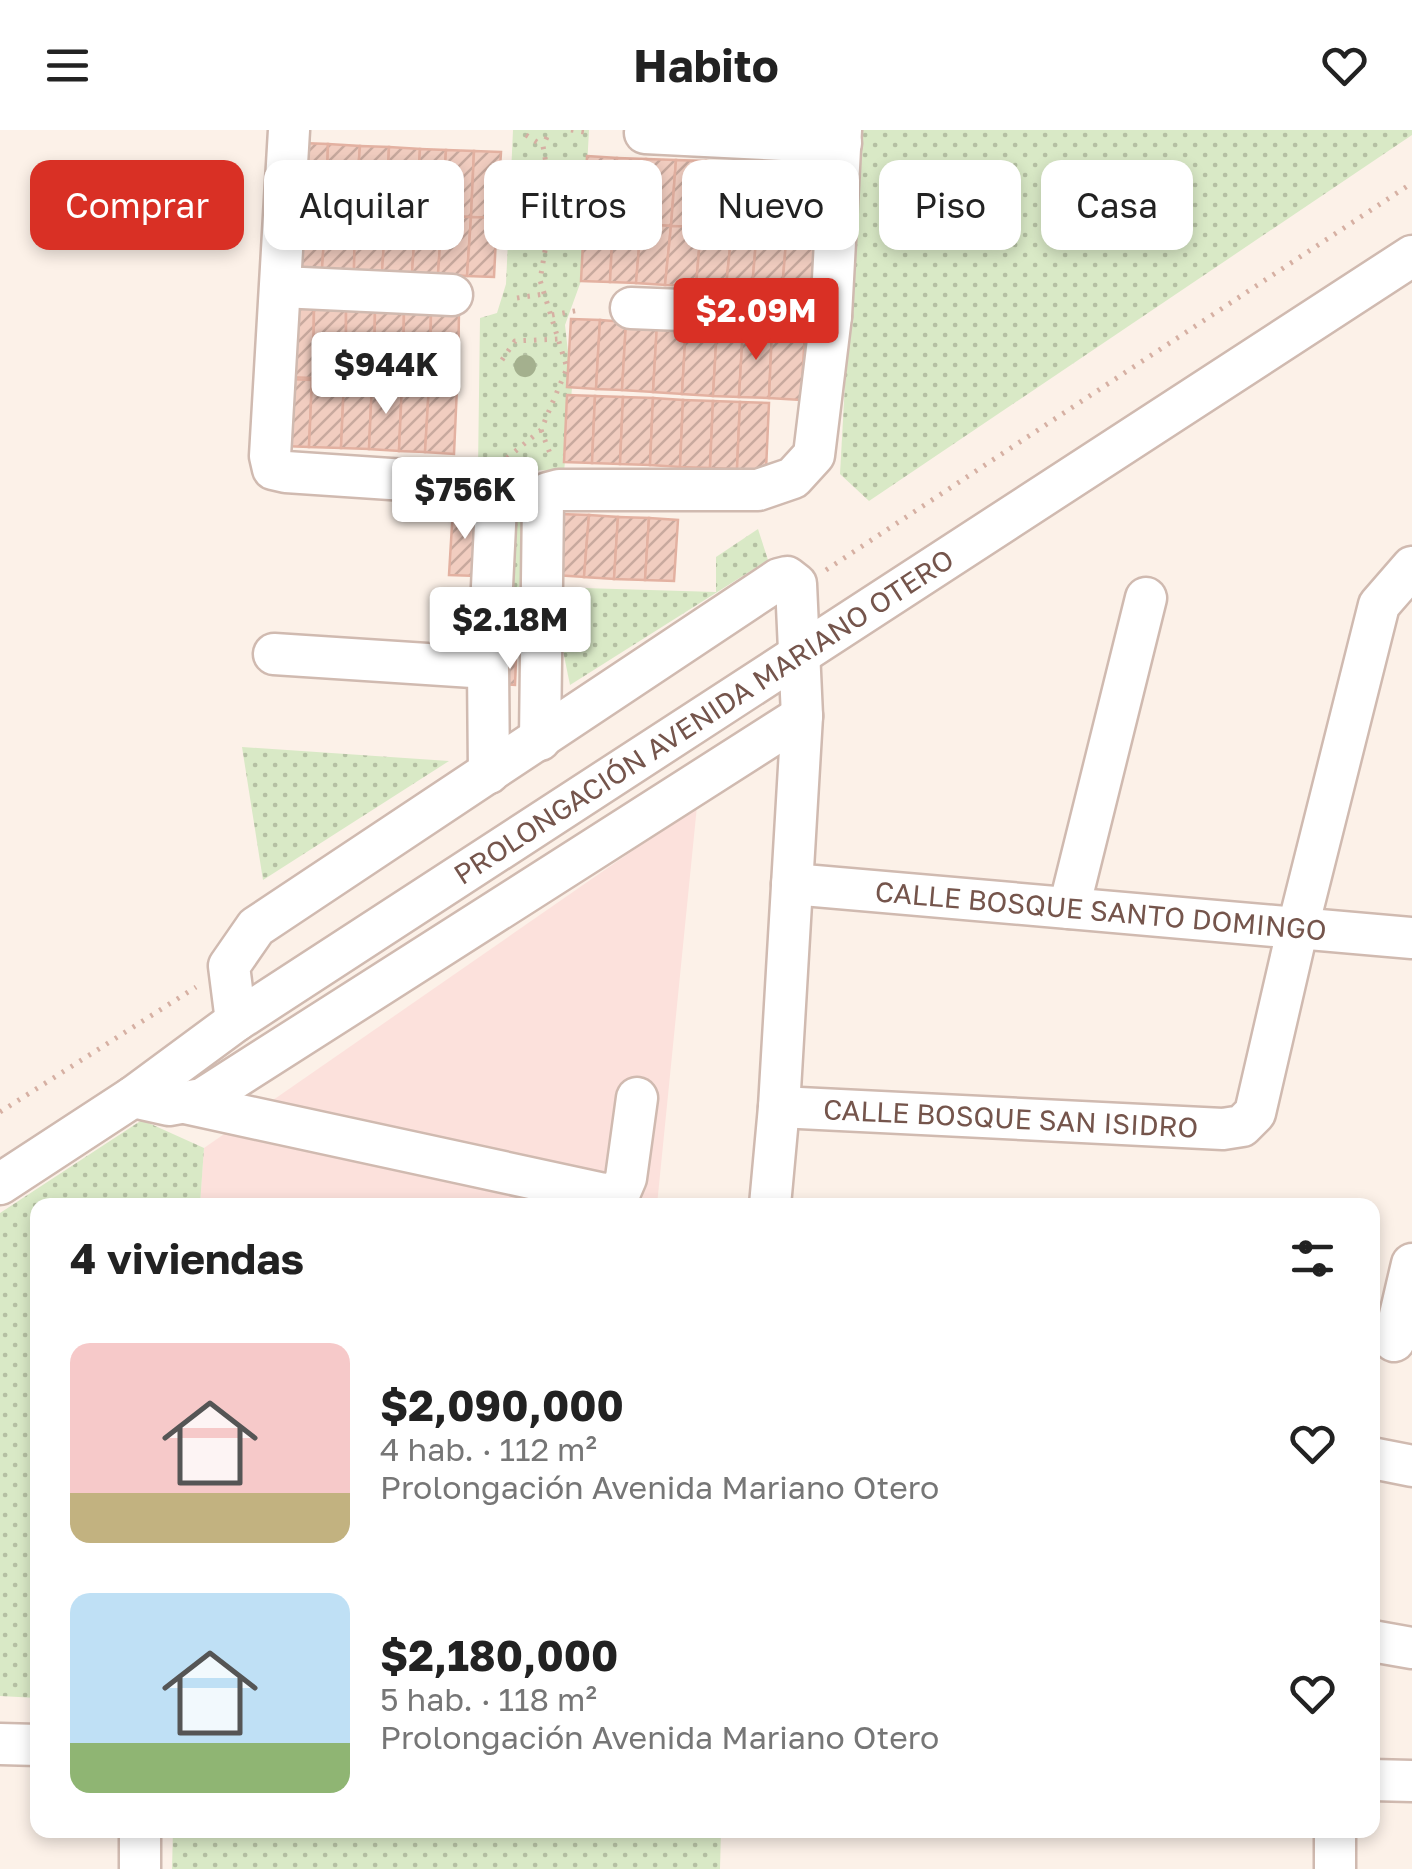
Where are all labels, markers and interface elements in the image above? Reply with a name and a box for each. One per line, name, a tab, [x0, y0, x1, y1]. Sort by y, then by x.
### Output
icon: menu	[40, 38, 95, 93]
text: Habito	[633, 38, 779, 92]
icon: heart	[1317, 38, 1372, 93]
chip: Comprar	[30, 160, 244, 250]
chip: Alquilar	[264, 160, 464, 250]
chip: Filtros	[484, 160, 662, 250]
chip: Nuevo	[682, 160, 859, 250]
chip: Piso	[879, 160, 1021, 250]
chip: Casa	[1041, 160, 1193, 250]
pin: $2.09M	[675, 278, 837, 363]
text: $2.09M	[696, 291, 816, 329]
pin: $944K	[316, 332, 456, 417]
text: $944K	[334, 345, 438, 383]
pin: $756K	[395, 457, 535, 542]
text: $756K	[414, 470, 516, 508]
street label: PROLONGACIÓN AVENIDA MARIANO OTERO	[448, 542, 959, 891]
pin: $2.18M	[429, 587, 591, 672]
text: $2.18M	[452, 600, 568, 638]
street label: CALLE BOSQUE SANTO DOMINGO	[874, 874, 1328, 946]
street label: CALLE BOSQUE SAN ISIDRO	[822, 1092, 1199, 1144]
icon: filters	[1285, 1231, 1340, 1286]
text: 4 viviendas	[70, 1233, 304, 1283]
text: $2,090,000	[380, 1380, 624, 1430]
icon: home	[150, 1383, 270, 1503]
icon: heart	[1285, 1416, 1340, 1471]
text: 4 hab. · 112 m²	[380, 1430, 597, 1468]
text: Prolongación Avenida Mariano Otero	[380, 1468, 939, 1506]
text: $2,180,000	[380, 1630, 618, 1680]
icon: home	[150, 1633, 270, 1753]
icon: heart	[1285, 1666, 1340, 1721]
text: 5 hab. · 118 m²	[380, 1680, 597, 1718]
text: Prolongación Avenida Mariano Otero	[380, 1718, 939, 1756]

